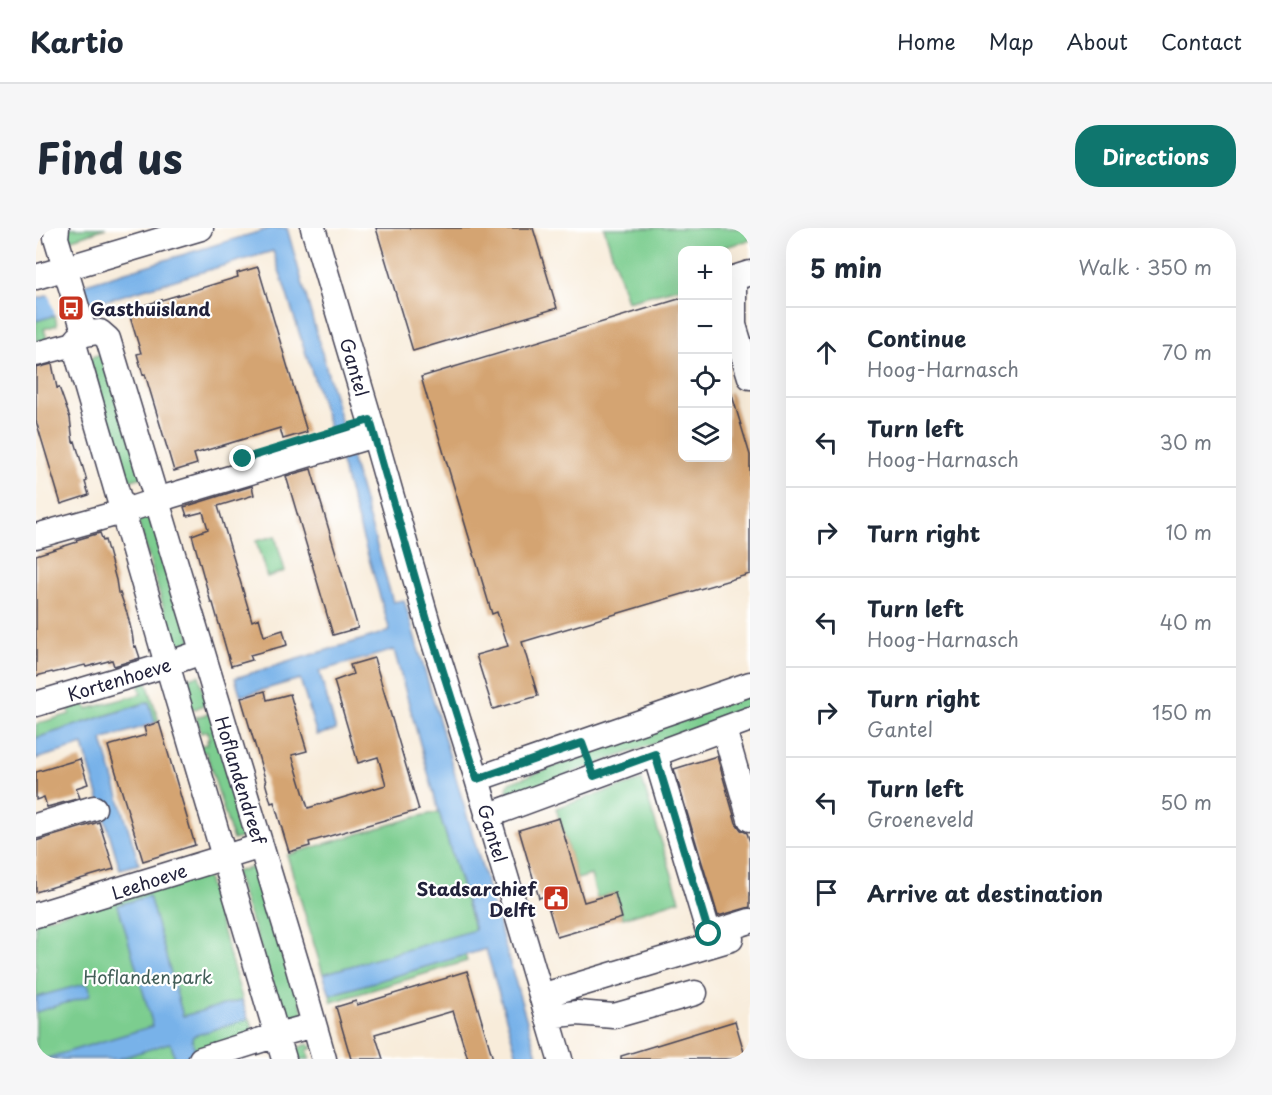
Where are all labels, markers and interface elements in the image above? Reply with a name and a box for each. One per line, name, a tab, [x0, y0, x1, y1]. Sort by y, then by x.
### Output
text: Kartio	[30, 20, 124, 63]
text: Home	[897, 25, 956, 57]
text: Map	[989, 25, 1034, 57]
text: About	[1067, 25, 1128, 57]
text: Contact	[1161, 25, 1242, 57]
text: Find us	[36, 125, 183, 188]
button: Directions	[1075, 125, 1236, 187]
map controls	[678, 246, 732, 462]
button: +	[678, 246, 732, 300]
text: 5 min	[810, 248, 882, 287]
text: Walk · 350 m	[1079, 252, 1212, 282]
bus stop icon: Gasthuisland	[56, 293, 86, 323]
place label: Gasthuisland	[90, 295, 210, 322]
button: −	[678, 300, 732, 354]
text: Continue	[867, 321, 966, 354]
street label: Gantel	[334, 335, 376, 399]
icon: ahead	[810, 336, 843, 369]
text: 70 m	[1162, 337, 1212, 367]
button: locate	[678, 354, 732, 408]
text: Hoog-Harnasch	[867, 354, 1019, 384]
button: layers	[678, 408, 732, 462]
text: Turn left	[867, 411, 964, 444]
icon: left	[810, 426, 843, 459]
text: 30 m	[1159, 427, 1212, 457]
text: Hoog-Harnasch	[867, 444, 1019, 474]
route end	[229, 445, 255, 471]
icon: right	[810, 516, 843, 549]
text: Turn right	[867, 516, 980, 549]
text: 10 m	[1165, 517, 1212, 547]
text: Turn left	[867, 591, 964, 624]
icon: left	[810, 606, 843, 639]
text: 40 m	[1160, 607, 1212, 637]
text: Hoog-Harnasch	[867, 624, 1019, 654]
street label: Kortenhoeve	[64, 650, 174, 708]
text: Turn right	[867, 681, 980, 714]
icon: right	[810, 696, 843, 729]
text: 150 m	[1152, 697, 1212, 727]
street label: Hoflandendreef	[209, 713, 274, 849]
text: Gantel	[867, 714, 933, 744]
text: Turn left	[867, 771, 964, 804]
icon: left	[810, 786, 843, 819]
text: 50 m	[1160, 787, 1212, 817]
street label: Gantel	[471, 801, 515, 865]
text: Groeneveld	[867, 804, 974, 834]
street label: Leehoeve	[108, 856, 190, 906]
place label: Stadsarchief Delft	[416, 875, 537, 923]
icon: arrive	[810, 876, 843, 909]
text: Arrive at destination	[867, 876, 1103, 909]
public building icon: Stadsarchief Delft	[541, 883, 571, 913]
route start	[695, 920, 721, 946]
park label: Hoflandenpark	[83, 963, 213, 990]

